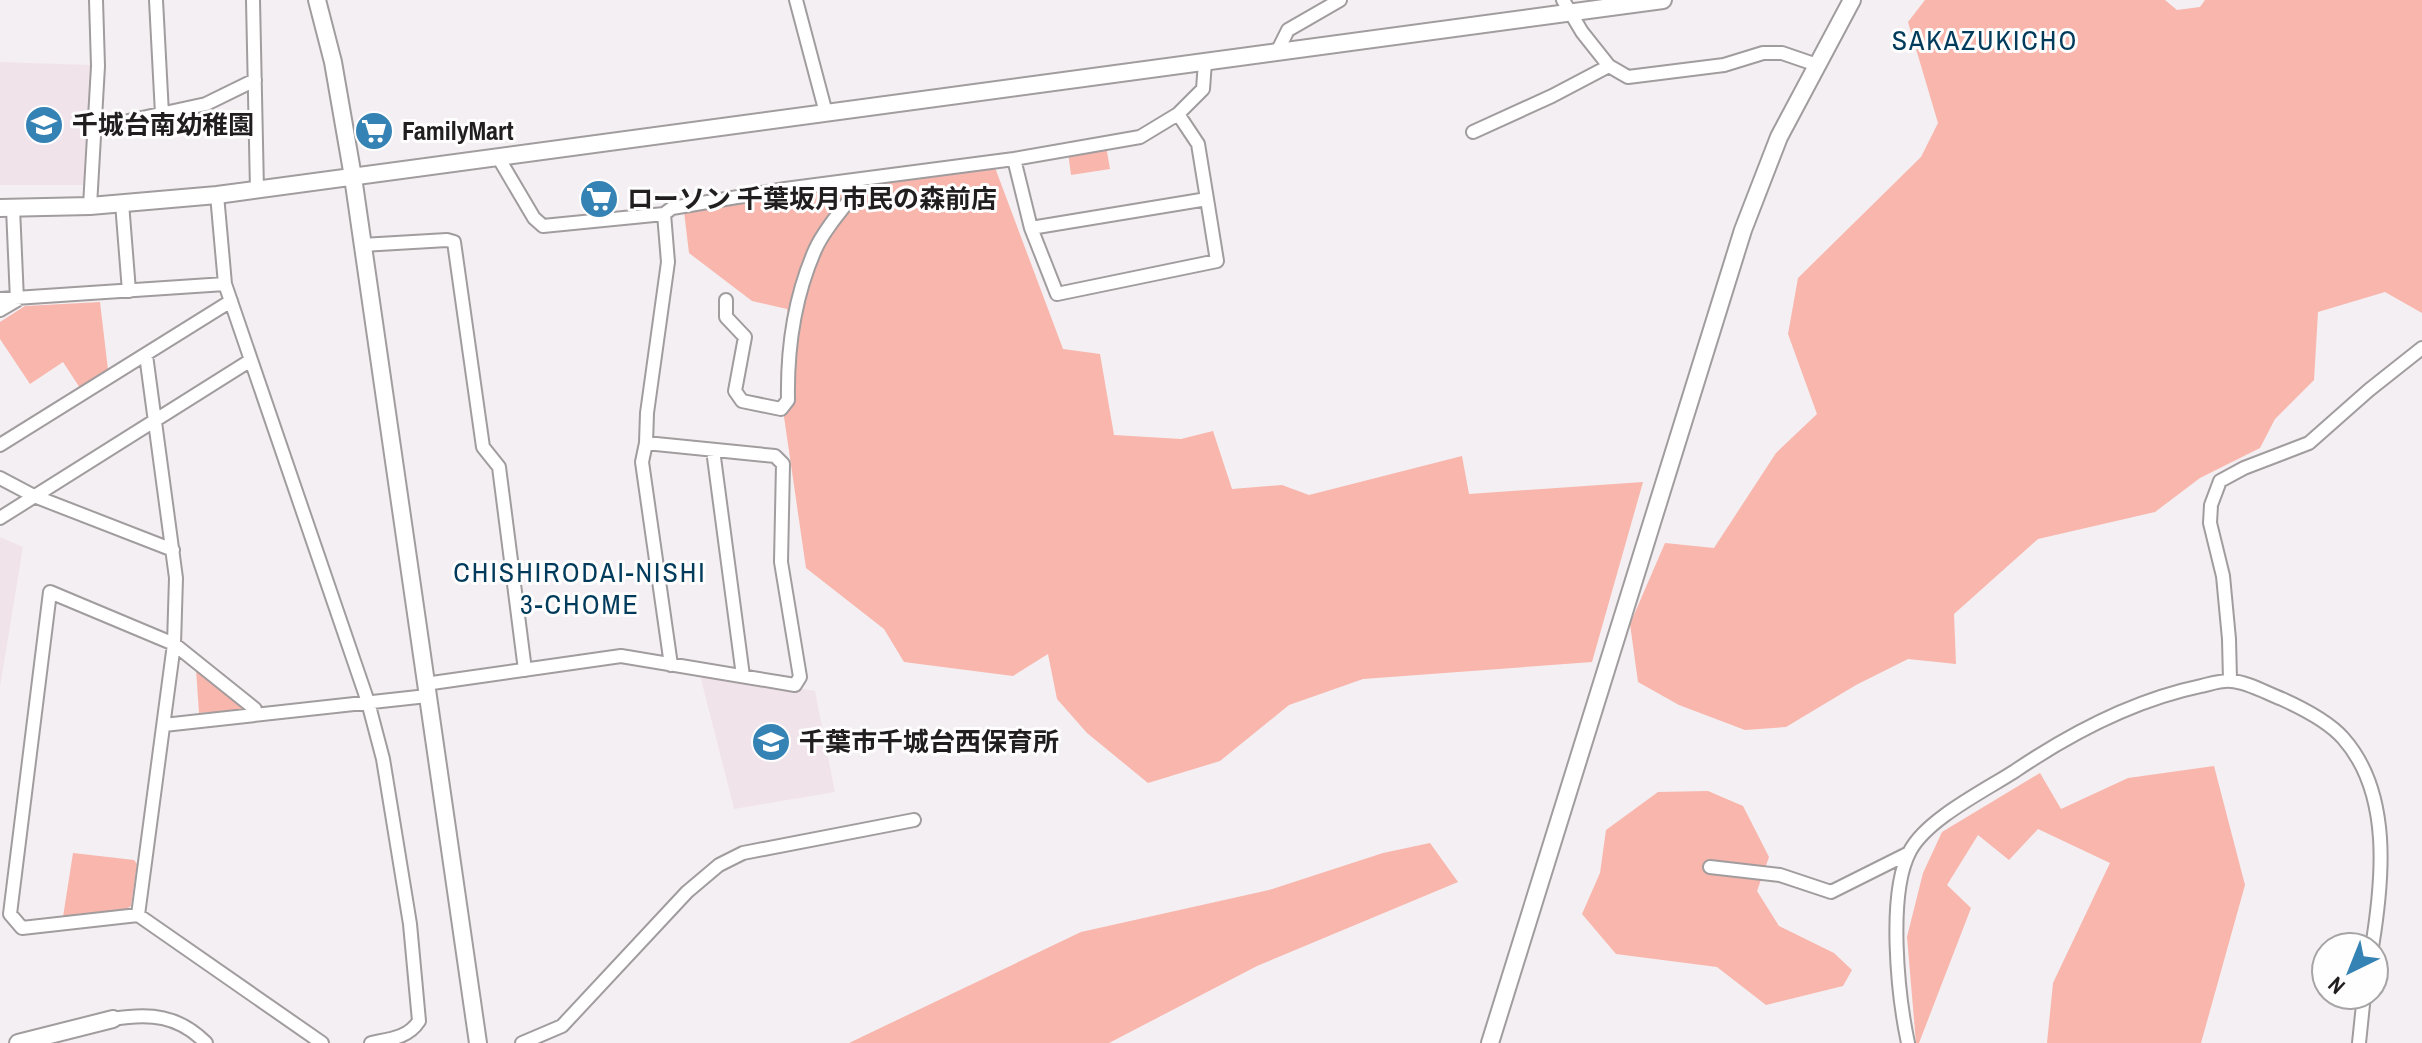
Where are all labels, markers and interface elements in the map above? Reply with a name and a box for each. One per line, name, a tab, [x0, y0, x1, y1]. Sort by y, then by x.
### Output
district label: SAKAZUKICHO	[1892, 21, 2078, 59]
school or university icon: 千城台南幼稚園	[23, 104, 65, 146]
place label: 千城台南幼稚園	[72, 107, 254, 142]
supermarket icon: FamilyMart	[353, 110, 395, 152]
place label: FamilyMart	[402, 113, 514, 148]
supermarket icon: ローソン 千葉坂月市民の森前店	[578, 178, 620, 220]
place label: ローソン 千葉坂月市民の森前店	[627, 181, 997, 216]
district label: CHISHIRODAI-NISHI 3-CHOME	[453, 553, 707, 623]
school or university icon: 千葉市千城台西保育所	[750, 721, 792, 763]
place label: 千葉市千城台西保育所	[799, 724, 1059, 759]
north arrow	[2310, 931, 2390, 1011]
text: N	[2321, 970, 2351, 1001]

